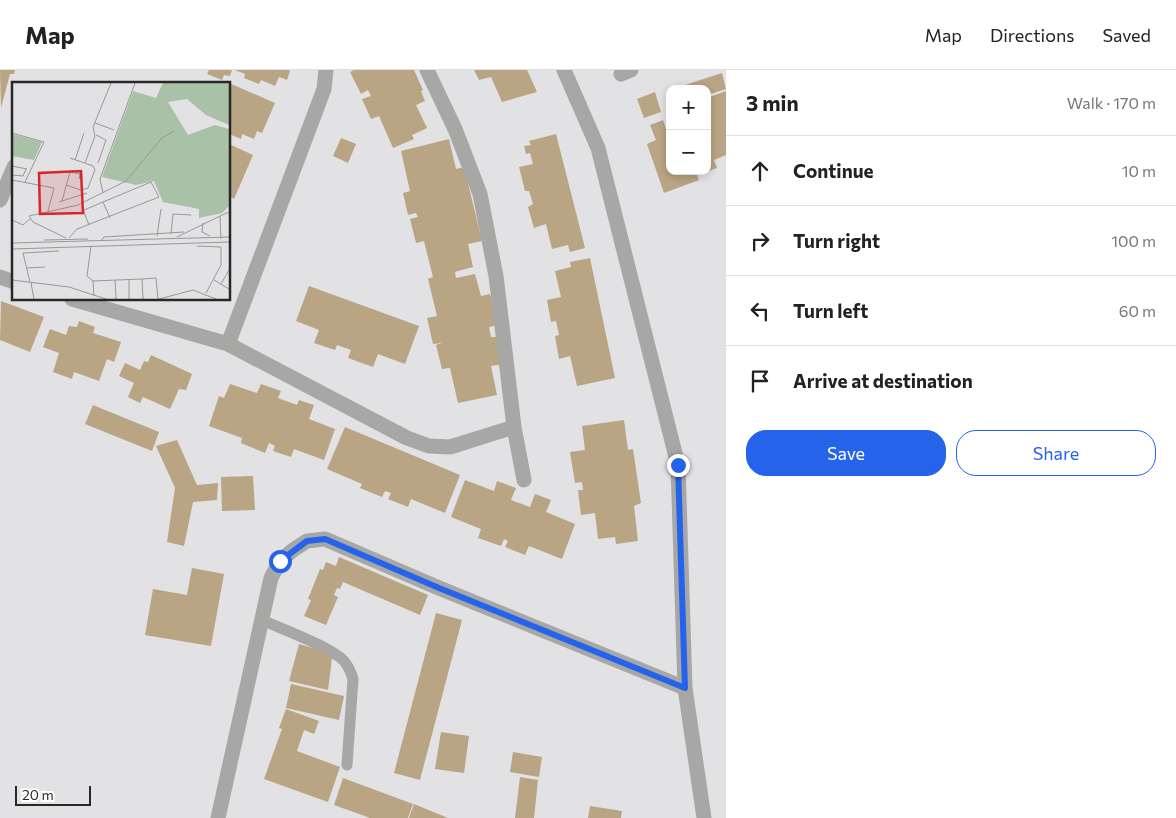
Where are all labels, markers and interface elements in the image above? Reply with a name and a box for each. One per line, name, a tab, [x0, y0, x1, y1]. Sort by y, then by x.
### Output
text: Map	[25, 20, 75, 49]
text: Map	[925, 24, 962, 46]
text: Directions	[990, 24, 1074, 46]
text: Saved	[1102, 24, 1151, 46]
inset map	[12, 82, 230, 300]
map controls	[666, 85, 711, 175]
button: +	[666, 85, 711, 130]
text: 3 min	[746, 90, 799, 115]
text: Walk · 170 m	[1067, 93, 1156, 112]
button: −	[666, 130, 711, 175]
icon: ahead	[746, 157, 774, 185]
text: Continue	[793, 159, 873, 182]
text: 10 m	[1122, 161, 1156, 180]
icon: right	[746, 227, 774, 255]
text: Turn right	[793, 229, 880, 252]
text: 100 m	[1111, 231, 1156, 250]
icon: left	[746, 297, 774, 325]
text: Turn left	[793, 299, 868, 322]
text: 60 m	[1119, 301, 1156, 320]
icon: arrive	[746, 367, 774, 395]
text: Arrive at destination	[793, 369, 973, 392]
button: Save	[746, 430, 946, 476]
button: Share	[956, 430, 1156, 476]
route end	[667, 454, 690, 477]
route start	[269, 550, 292, 573]
scale bar	[15, 783, 91, 806]
text: 20 m	[22, 786, 54, 803]

